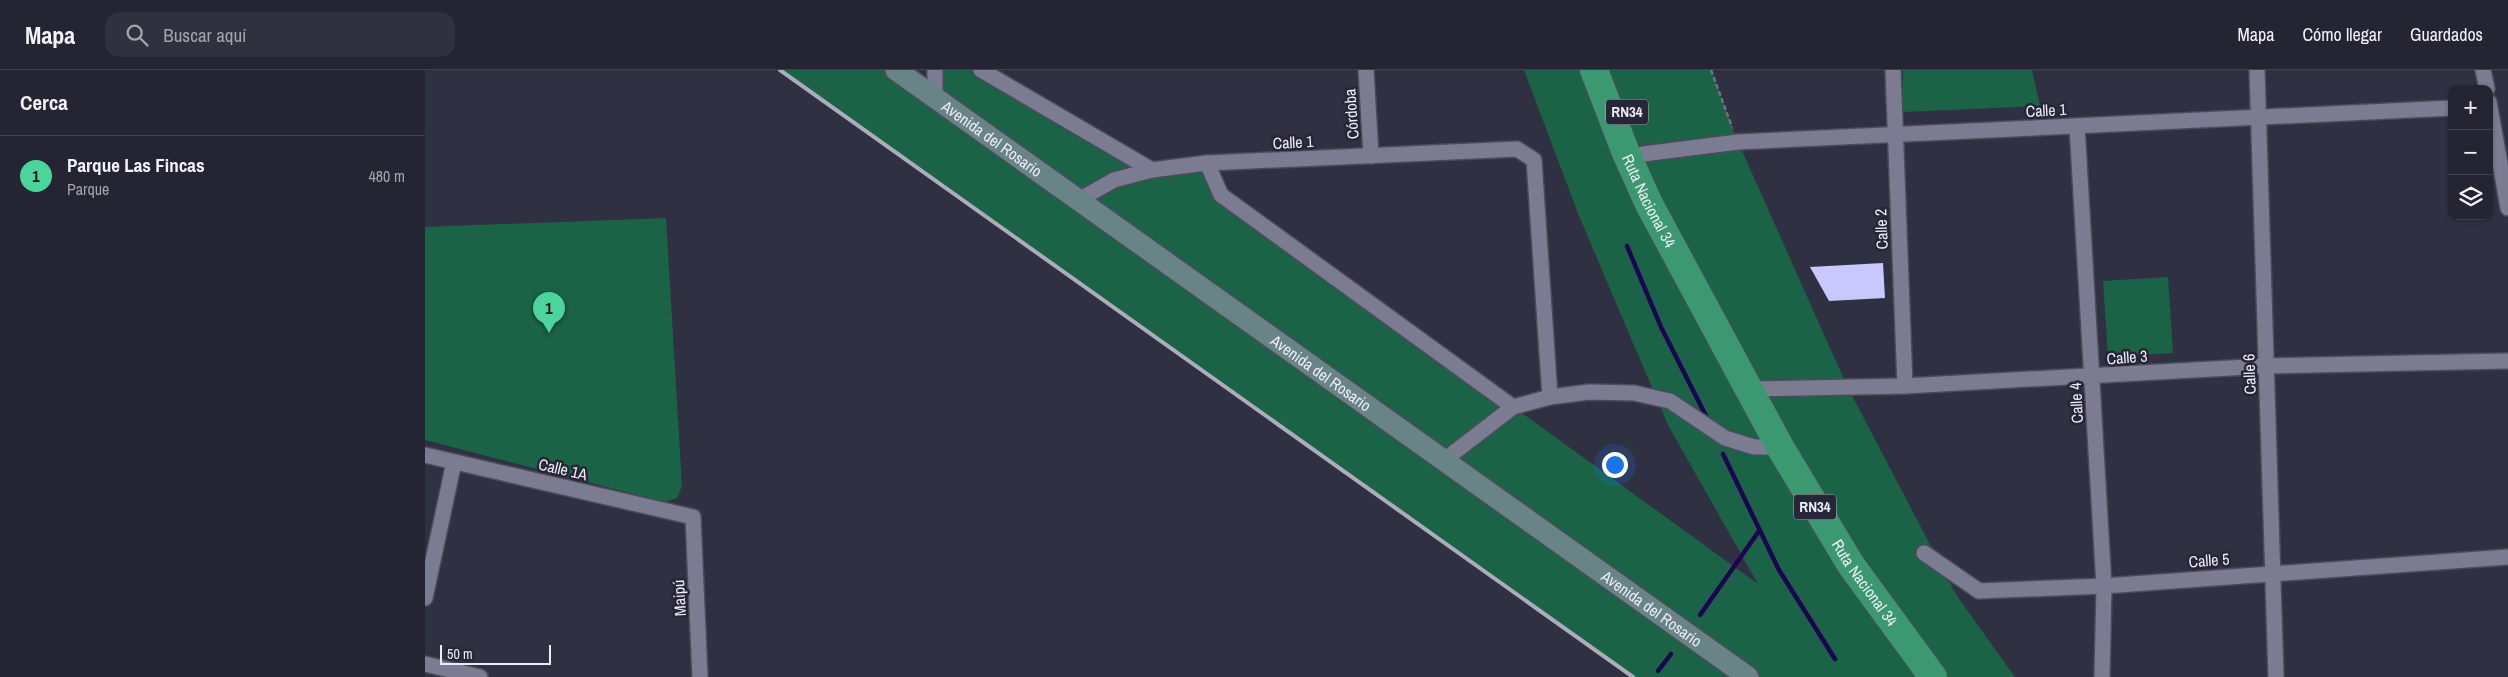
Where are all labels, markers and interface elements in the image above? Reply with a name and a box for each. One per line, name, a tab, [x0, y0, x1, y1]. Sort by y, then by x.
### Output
search box	[105, 12, 455, 57]
text: Mapa	[25, 19, 75, 51]
icon: search	[123, 21, 151, 49]
text: Buscar aquí	[163, 22, 246, 48]
text: Mapa	[2237, 22, 2274, 47]
text: Cómo llegar	[2302, 22, 2382, 47]
text: Guardados	[2410, 22, 2483, 47]
map controls	[2448, 85, 2493, 220]
button: +	[2448, 85, 2493, 130]
street label: Córdoba	[1338, 87, 1364, 140]
text: Cerca	[20, 88, 68, 117]
street label: Avenida del Rosario	[937, 94, 1047, 182]
street label: Calle 1	[2025, 98, 2068, 122]
road number: RN34	[1606, 100, 1648, 124]
street label: Calle 1	[1272, 130, 1315, 154]
button: −	[2448, 130, 2493, 175]
street label: Ruta Nacional 34	[1617, 151, 1681, 251]
text: Parque Las Fincas	[67, 152, 205, 178]
text: 1	[32, 165, 40, 187]
text: 480 m	[369, 165, 405, 187]
button: layers	[2448, 175, 2493, 220]
text: Parque	[67, 178, 109, 200]
street label: Calle 2	[1869, 208, 1893, 250]
pin: 1	[533, 292, 565, 333]
street label: Avenida del Rosario	[1266, 329, 1376, 416]
street label: Calle 3	[2106, 345, 2148, 369]
street label: Calle 6	[2237, 353, 2261, 395]
street label: Calle 4	[2064, 382, 2088, 424]
your location	[1602, 452, 1628, 478]
street label: Calle 1A	[536, 453, 590, 485]
road number: RN34	[1794, 494, 1836, 520]
street label: Ruta Nacional 34	[1827, 535, 1903, 630]
street label: Calle 5	[2188, 548, 2230, 572]
street label: Avenida del Rosario	[1596, 564, 1707, 652]
street label: Maipú	[667, 579, 691, 617]
scale bar	[440, 642, 551, 665]
text: 50 m	[447, 645, 473, 663]

